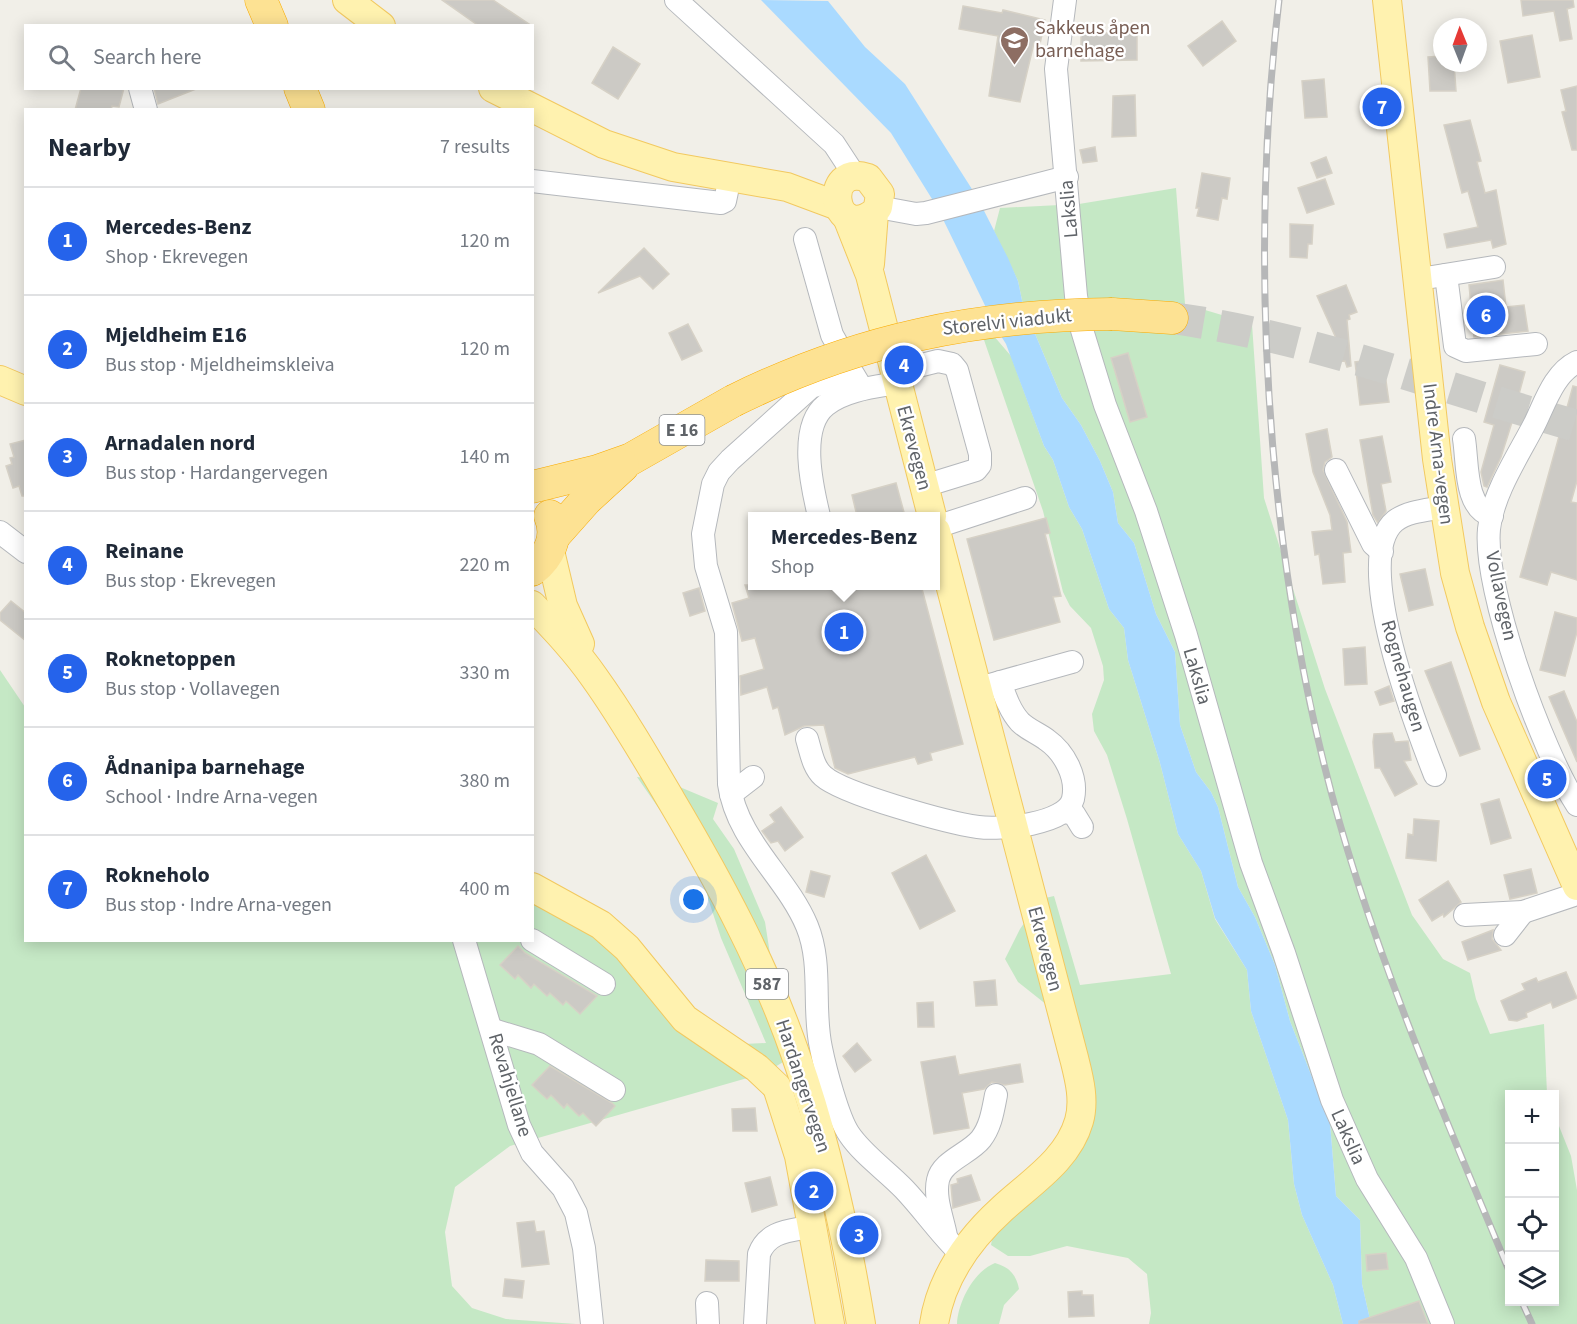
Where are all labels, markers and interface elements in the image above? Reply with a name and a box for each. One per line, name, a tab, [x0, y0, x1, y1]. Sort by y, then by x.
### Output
place label: Sakkeus åpen barnehage	[1035, 14, 1150, 65]
north arrow	[1433, 18, 1487, 72]
search box	[24, 24, 534, 90]
school or university icon: Sakkeus åpen barnehage	[998, 24, 1030, 66]
icon: search	[45, 41, 78, 74]
text: Search here	[93, 41, 201, 73]
pin: 7	[1362, 84, 1402, 130]
text: Nearby	[48, 129, 131, 166]
text: 7 results	[440, 133, 510, 161]
street label: Lakslia	[1053, 179, 1085, 239]
text: Mercedes-Benz	[105, 211, 251, 243]
text: 1	[62, 227, 73, 255]
text: 120 m	[460, 227, 510, 255]
text: Shop · Ekrevegen	[105, 243, 248, 271]
pin: 6	[1466, 292, 1506, 338]
street label: Storelvi viadukt	[941, 301, 1073, 343]
text: Mjeldheim E16	[105, 319, 247, 351]
text: 2	[62, 335, 73, 363]
text: 120 m	[460, 335, 510, 363]
pin: 4	[884, 342, 924, 388]
text: Bus stop · Mjeldheimskleiva	[105, 351, 335, 379]
street label: Indre Arna-vegen	[1415, 382, 1461, 526]
street label: Ekrevegen	[889, 402, 939, 494]
road number: E 16	[660, 415, 704, 445]
text: Arnadalen nord	[105, 427, 255, 459]
text: 3	[62, 443, 73, 471]
text: 140 m	[460, 443, 510, 471]
text: Bus stop · Hardangervegen	[105, 459, 328, 487]
popup	[748, 512, 940, 590]
text: Mercedes-Benz	[771, 521, 917, 553]
text: Reinane	[105, 535, 184, 567]
street label: Vollavegen	[1478, 549, 1524, 643]
text: 4	[62, 551, 73, 579]
text: 220 m	[460, 551, 510, 579]
text: Shop	[771, 553, 814, 581]
text: Bus stop · Ekrevegen	[105, 567, 276, 595]
pin: 1	[824, 610, 864, 654]
street label: Rognehaugen	[1374, 617, 1432, 735]
text: Roknetoppen	[105, 643, 236, 675]
street label: Lakslia	[1176, 644, 1218, 708]
text: 5	[62, 659, 73, 687]
text: 330 m	[460, 659, 510, 687]
text: Bus stop · Vollavegen	[105, 675, 280, 703]
text: Ådnanipa barnehage	[105, 751, 305, 783]
pin: 5	[1528, 756, 1566, 802]
text: 6	[62, 767, 73, 795]
text: 380 m	[460, 767, 510, 795]
text: School · Indre Arna-vegen	[105, 783, 318, 811]
text: Rokneholo	[105, 859, 210, 891]
text: 7	[62, 875, 73, 903]
text: 400 m	[460, 875, 510, 903]
your location	[679, 885, 708, 914]
text: Bus stop · Indre Arna-vegen	[105, 891, 332, 919]
street label: Ekrevegen	[1020, 903, 1070, 995]
road number: 587	[746, 969, 788, 999]
street label: Hardangervegen	[768, 1016, 838, 1156]
street label: Revahjellane	[481, 1030, 539, 1140]
map controls	[1505, 1090, 1559, 1306]
button: +	[1505, 1090, 1559, 1144]
street label: Lakslia	[1323, 1105, 1373, 1169]
button: −	[1505, 1144, 1559, 1198]
pin: 2	[794, 1168, 834, 1214]
button: locate	[1505, 1198, 1559, 1252]
pin: 3	[840, 1212, 878, 1258]
button: layers	[1505, 1252, 1559, 1306]

